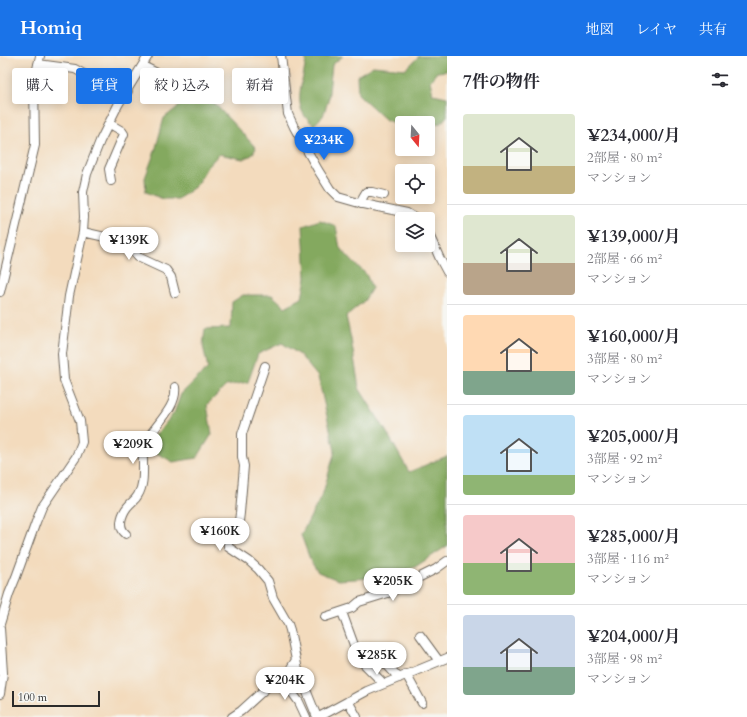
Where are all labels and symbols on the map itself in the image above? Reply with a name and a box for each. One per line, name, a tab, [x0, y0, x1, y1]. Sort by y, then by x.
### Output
north arrow	[395, 116, 435, 156]
pin: ¥234K	[296, 127, 352, 161]
pin: ¥139K	[101, 227, 157, 261]
pin: ¥209K	[105, 431, 161, 465]
pin: ¥160K	[192, 518, 248, 552]
pin: ¥205K	[365, 568, 421, 602]
pin: ¥285K	[349, 642, 405, 676]
pin: ¥204K	[257, 667, 313, 701]
scale bar	[12, 689, 100, 708]

